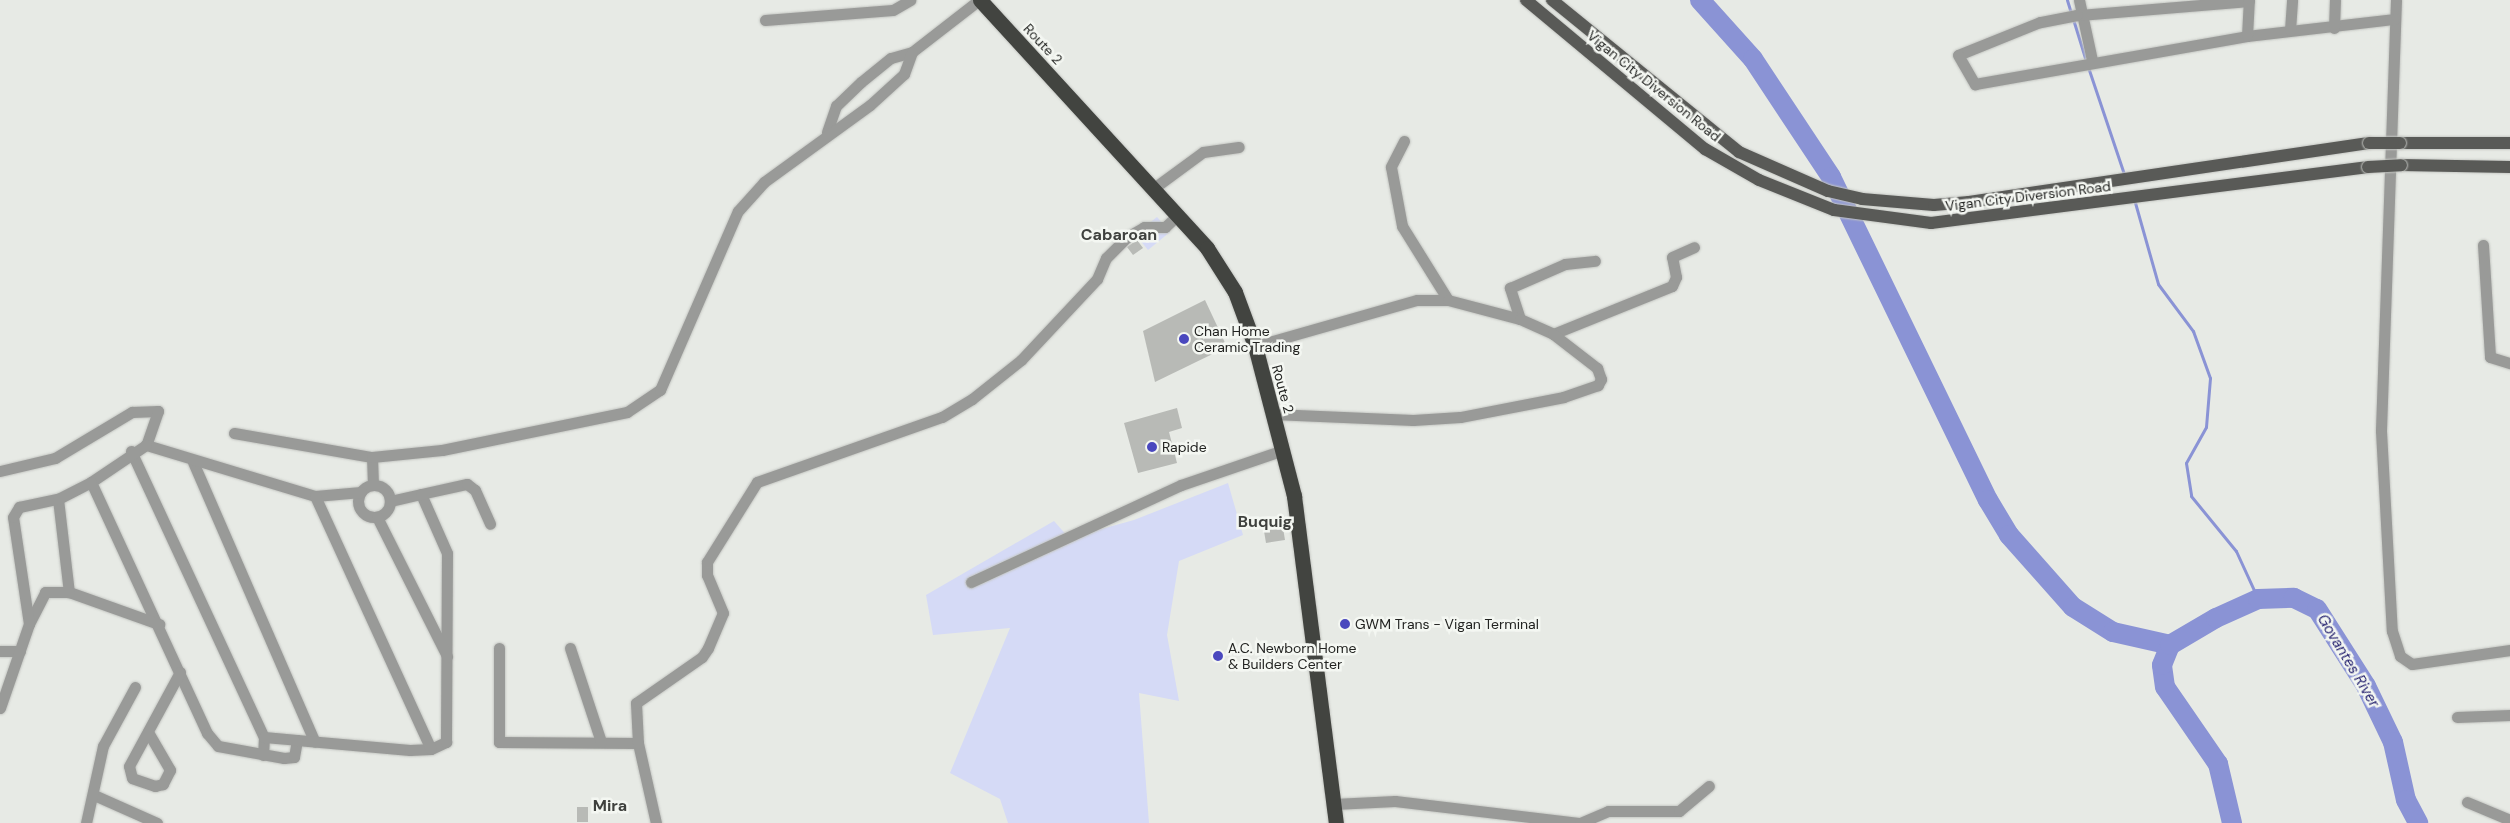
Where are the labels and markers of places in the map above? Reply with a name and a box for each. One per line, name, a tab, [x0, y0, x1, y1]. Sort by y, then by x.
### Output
place label: Chan Home Ceramic Trading	[1194, 323, 1300, 356]
marker: Chan Home Ceramic Trading	[1178, 333, 1190, 345]
place label: Rapide	[1162, 439, 1207, 455]
marker: Rapide	[1146, 441, 1158, 453]
place label: GWM Trans - Vigan Terminal	[1355, 616, 1539, 632]
marker: GWM Trans - Vigan Terminal	[1339, 618, 1351, 630]
place label: A.C. Newborn Home & Builders Center	[1228, 640, 1356, 672]
marker: A.C. Newborn Home & Builders Center	[1212, 650, 1224, 662]

